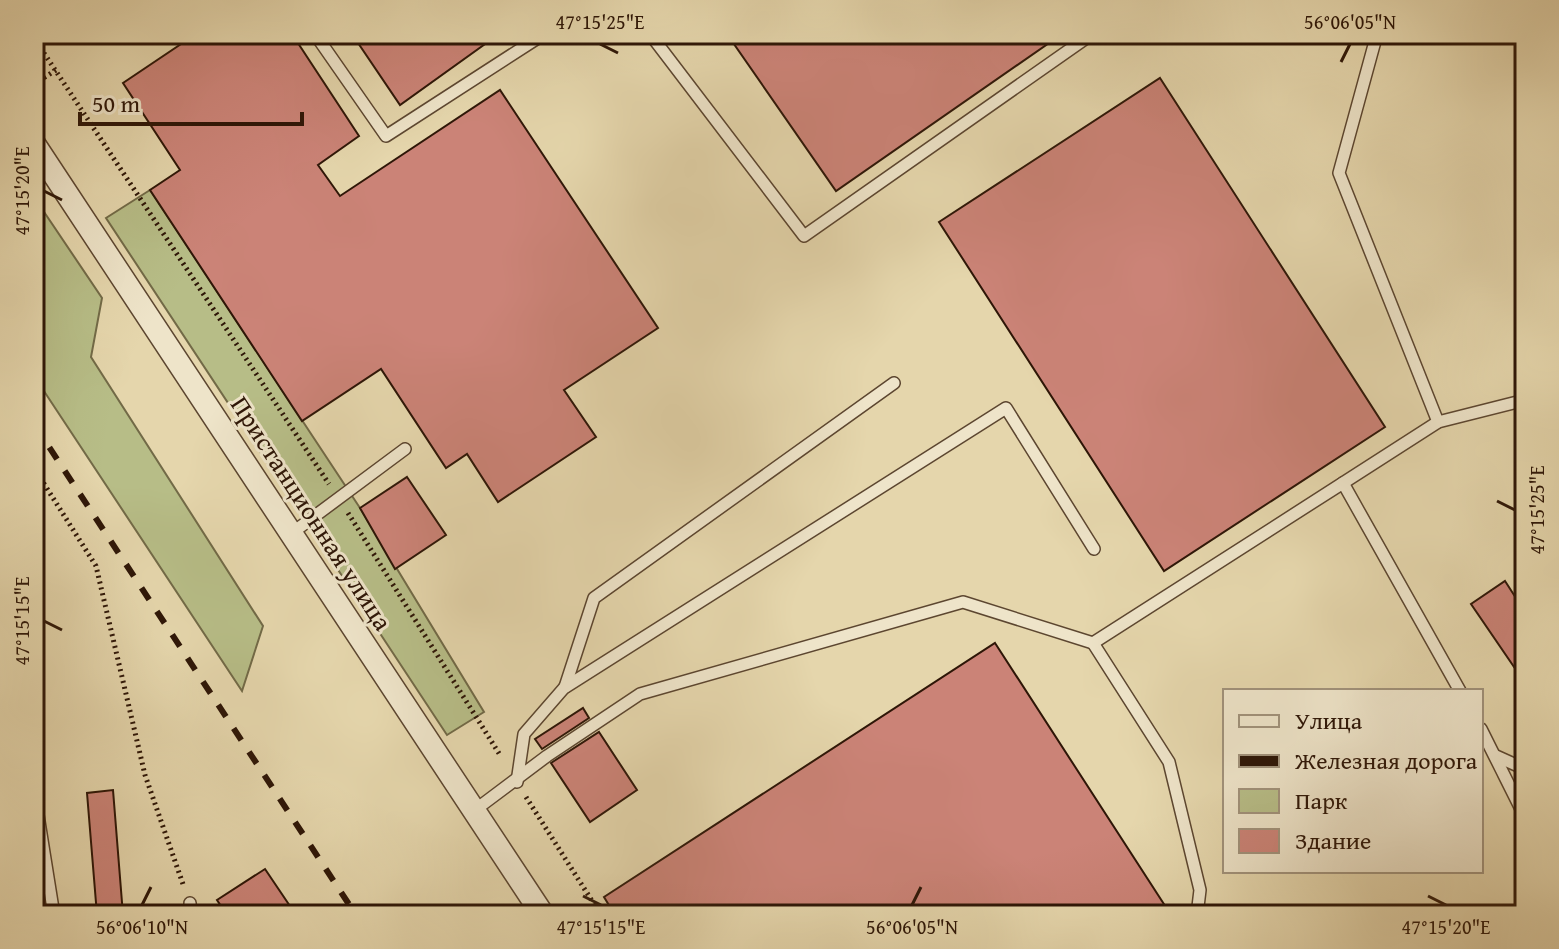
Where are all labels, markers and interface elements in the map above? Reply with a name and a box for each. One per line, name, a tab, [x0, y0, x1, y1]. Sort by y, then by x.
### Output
text: 47°15'25"E	[556, 7, 644, 36]
text: 56°06'05"N	[1304, 7, 1396, 36]
scale bar	[80, 76, 302, 126]
text: 50 m	[92, 86, 140, 121]
text: 47°15'20"E	[7, 147, 36, 235]
street label: Пристанционная улица	[221, 388, 403, 639]
text: 47°15'25"E	[1522, 466, 1551, 554]
text: 47°15'15"E	[7, 577, 36, 665]
legend	[1223, 689, 1483, 873]
text: Улица	[1295, 703, 1363, 738]
text: Железная дорога	[1294, 743, 1478, 778]
text: Парк	[1295, 783, 1348, 818]
text: Здание	[1295, 823, 1371, 858]
text: 56°06'10"N	[96, 912, 188, 941]
text: 47°15'15"E	[557, 912, 645, 941]
text: 56°06'05"N	[866, 912, 958, 941]
text: 47°15'20"E	[1402, 912, 1490, 941]

